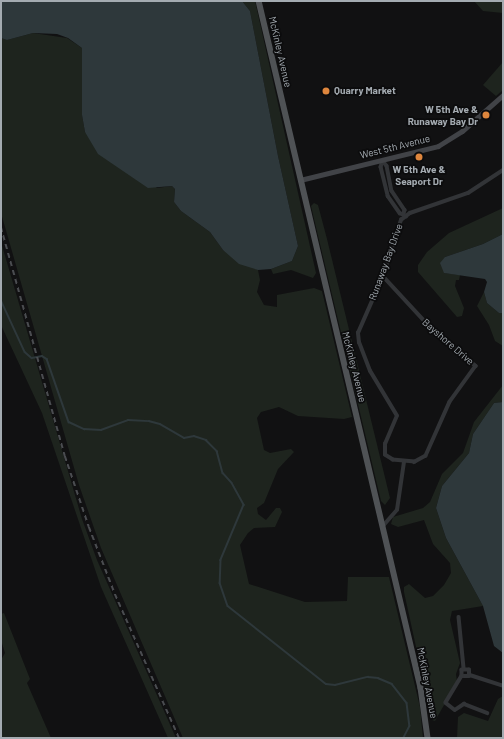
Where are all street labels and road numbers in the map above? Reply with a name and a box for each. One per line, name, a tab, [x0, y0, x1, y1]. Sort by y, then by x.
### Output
street label: McKinley Avenue	[266, 15, 294, 89]
street label: West 5th Avenue	[359, 132, 431, 162]
street label: Runaway Bay Drive	[367, 222, 405, 302]
street label: Bayshore Drive	[420, 316, 476, 368]
street label: McKinley Avenue	[339, 330, 369, 404]
street label: McKinley Avenue	[414, 646, 440, 720]

